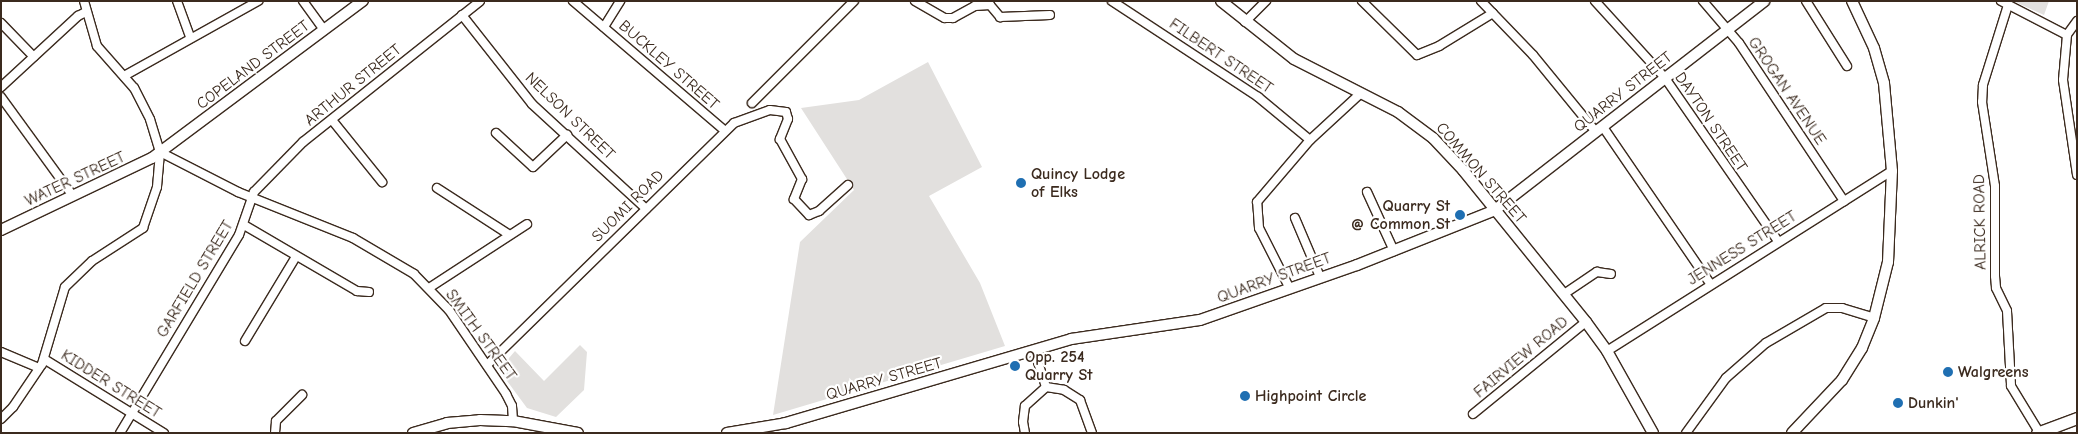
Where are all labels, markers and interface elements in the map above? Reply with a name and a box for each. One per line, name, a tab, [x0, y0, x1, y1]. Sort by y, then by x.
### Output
street label: FILBERT STREET	[1166, 14, 1276, 98]
street label: COPELAND STREET	[193, 16, 313, 114]
street label: BUCKLEY STREET	[615, 16, 723, 114]
street label: GROGAN AVENUE	[1744, 33, 1830, 149]
street label: ARTHUR STREET	[301, 40, 405, 130]
street label: QUARRY STREET	[1570, 48, 1676, 136]
street label: NELSON STREET	[521, 68, 619, 164]
street label: DAYTON STREET	[1671, 69, 1751, 175]
street label: COMMON STREET	[1432, 119, 1530, 227]
street label: WATER STREET	[22, 147, 128, 211]
place label: Quincy Lodge of Elks	[1031, 164, 1125, 202]
street label: SUOMI ROAD	[588, 166, 668, 246]
street label: ALRICK ROAD	[1970, 174, 1990, 270]
marker: Quincy Lodge of Elks	[1015, 177, 1027, 189]
place label: Quarry St @ Common St	[1351, 196, 1450, 234]
street label: JENNESS STREET	[1684, 207, 1800, 289]
marker: Quarry St @ Common St	[1454, 209, 1466, 221]
street label: GARFIELD STREET	[152, 217, 238, 341]
street label: QUARRY STREET	[1214, 249, 1334, 307]
street label: SMITH STREET	[441, 286, 521, 384]
street label: FAIRVIEW ROAD	[1470, 312, 1572, 402]
street label: KIDDER STREET	[57, 346, 165, 422]
place label: Opp. 254 Quarry St	[1025, 347, 1092, 385]
street label: QUARRY STREET	[824, 353, 944, 405]
marker: Opp. 254 Quarry St	[1009, 360, 1021, 372]
place label: Walgreens	[1958, 362, 2029, 382]
marker: Walgreens	[1942, 366, 1954, 378]
place label: Highpoint Circle	[1255, 386, 1366, 406]
marker: Highpoint Circle	[1239, 390, 1251, 402]
place label: Dunkin'	[1908, 393, 1959, 413]
marker: Dunkin'	[1892, 397, 1904, 409]

